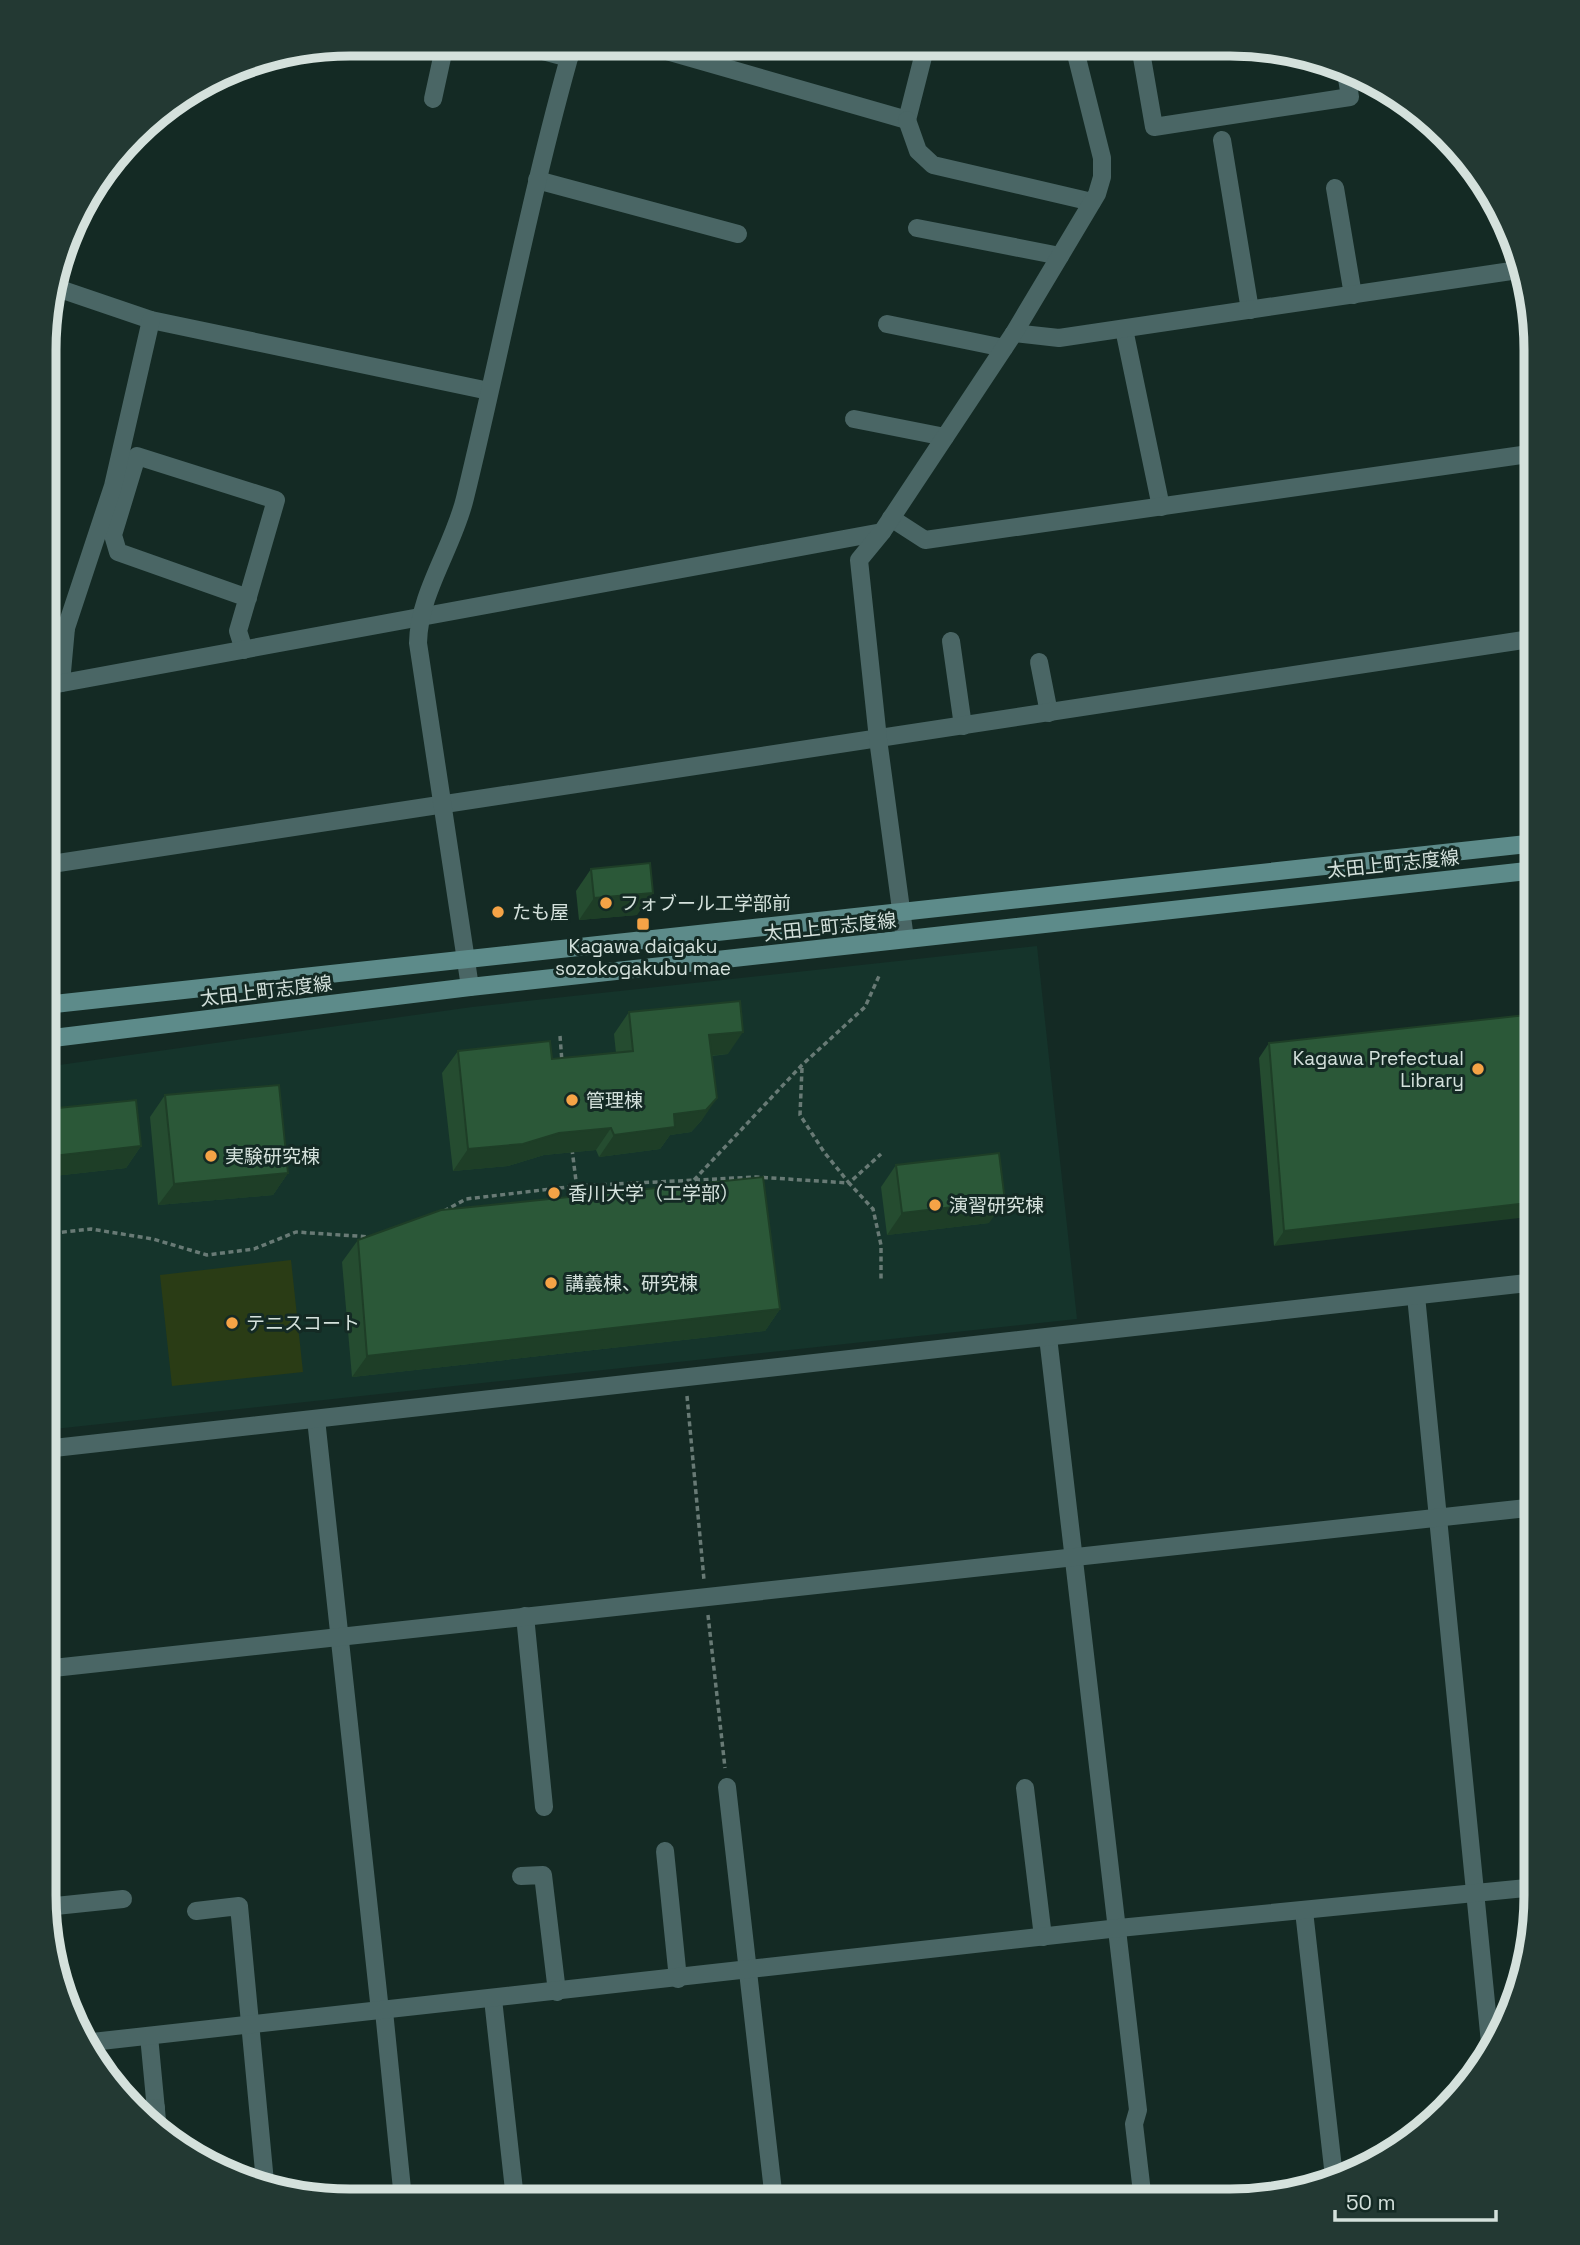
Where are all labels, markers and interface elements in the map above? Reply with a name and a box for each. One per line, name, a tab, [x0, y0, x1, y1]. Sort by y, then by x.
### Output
street label: 太田上町志度線	[1326, 845, 1460, 883]
place label: フォブール工学部前	[620, 891, 791, 916]
marker: フォブール工学部前	[598, 895, 614, 911]
place label: たも屋	[512, 900, 569, 925]
marker: たも屋	[490, 904, 506, 920]
street label: 太田上町志度線	[763, 908, 897, 946]
marker: Kagawa daigaku sozokogakubu mae	[635, 916, 651, 932]
place label: Kagawa daigaku sozokogakubu mae	[555, 934, 731, 981]
street label: 太田上町志度線	[198, 970, 334, 1012]
place label: Kagawa Prefectual Library	[1293, 1046, 1464, 1093]
marker: Kagawa Prefectual Library	[1470, 1061, 1486, 1077]
place label: 管理棟	[586, 1088, 643, 1113]
marker: 管理棟	[564, 1092, 580, 1108]
place label: 実験研究棟	[225, 1144, 320, 1169]
marker: 実験研究棟	[203, 1148, 219, 1164]
place label: 香川大学（工学部）	[568, 1181, 739, 1206]
marker: 香川大学（工学部）	[546, 1185, 562, 1201]
place label: 演習研究棟	[949, 1193, 1044, 1218]
marker: 演習研究棟	[927, 1197, 943, 1213]
place label: 講義棟、研究棟	[565, 1271, 698, 1296]
marker: 講義棟、研究棟	[543, 1275, 559, 1291]
place label: テニスコート	[246, 1311, 360, 1336]
marker: テニスコート	[224, 1315, 240, 1331]
scale bar	[1335, 2178, 1496, 2222]
text: 50 m	[1346, 2189, 1396, 2216]

